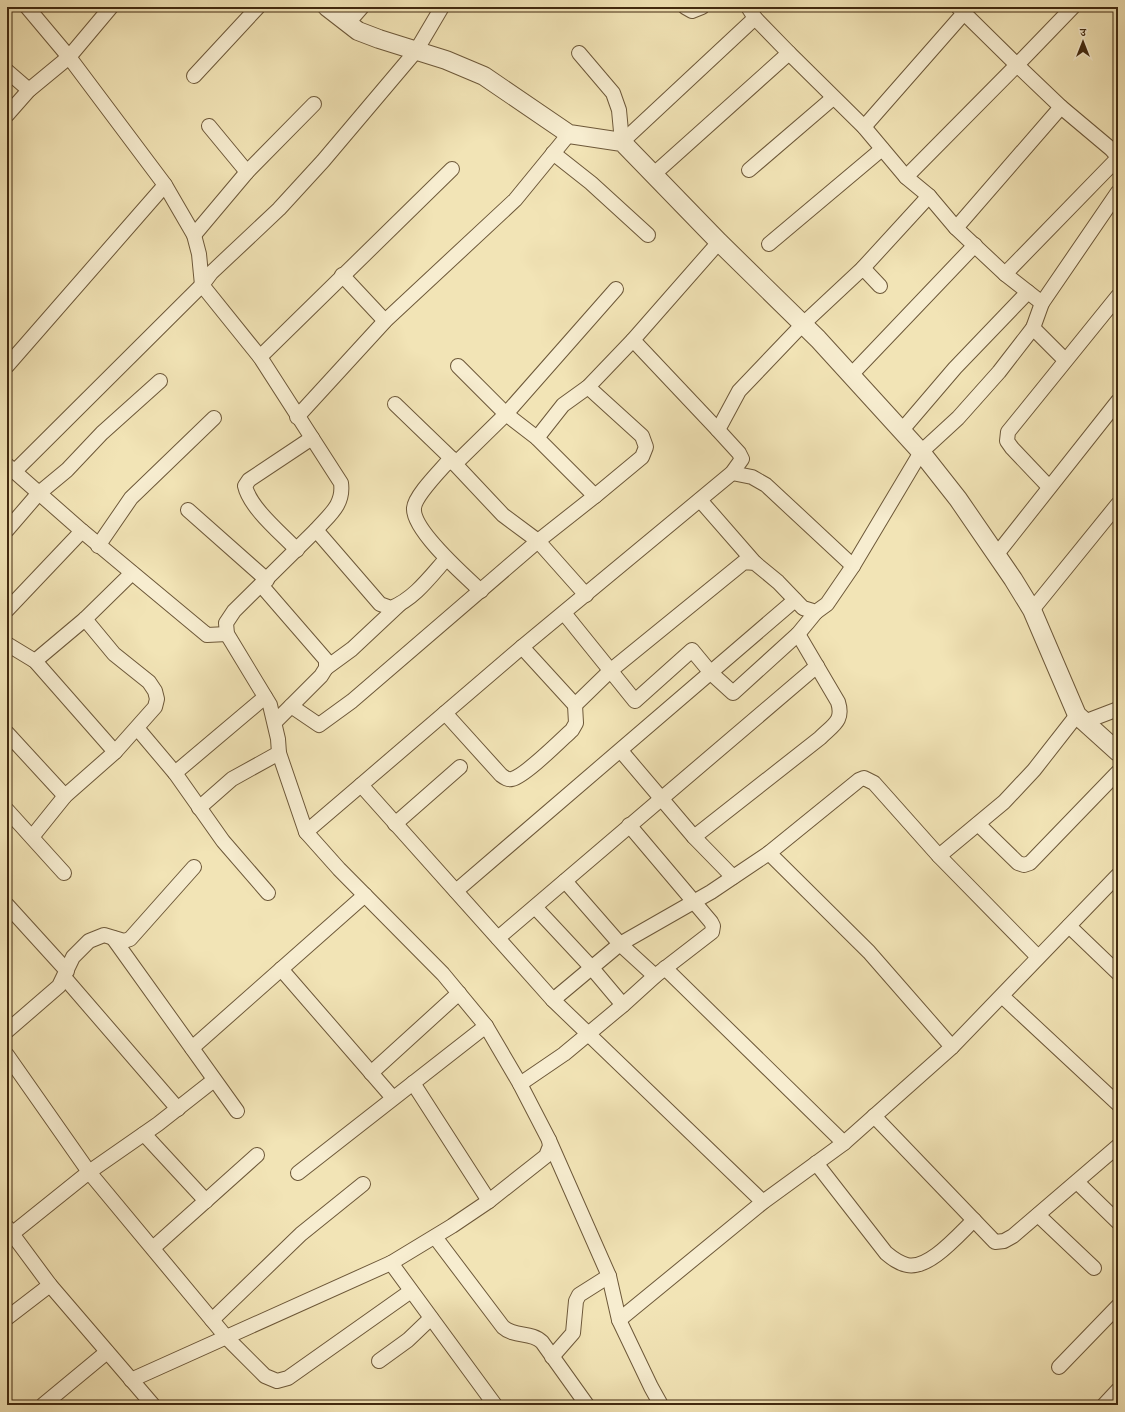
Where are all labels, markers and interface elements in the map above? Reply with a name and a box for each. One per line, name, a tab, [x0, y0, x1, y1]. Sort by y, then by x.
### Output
north arrow	[1063, 22, 1103, 62]
text: उ	[1079, 26, 1087, 40]

